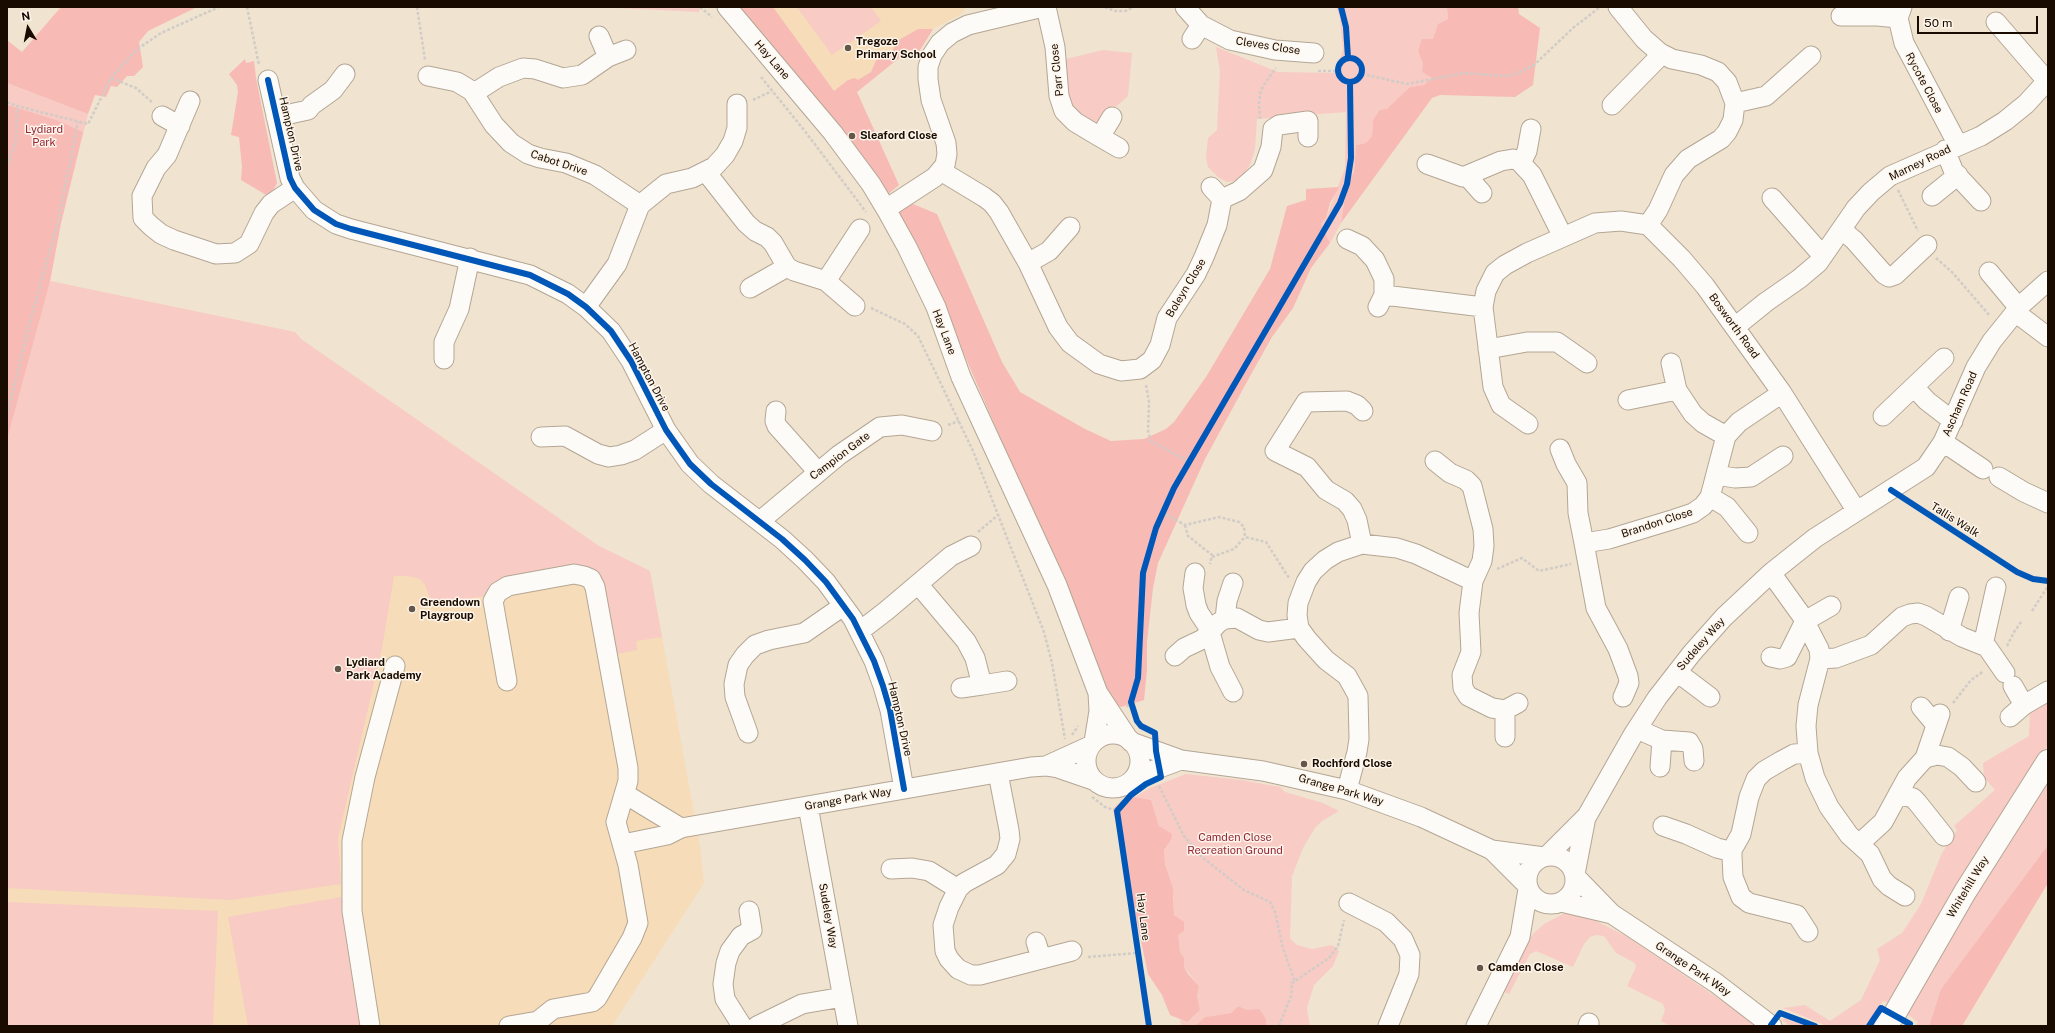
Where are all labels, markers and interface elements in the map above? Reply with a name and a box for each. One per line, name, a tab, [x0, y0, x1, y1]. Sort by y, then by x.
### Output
north arrow	[8, 8, 48, 48]
scale bar	[1919, 8, 2040, 34]
text: N	[21, 10, 31, 23]
text: 50 m	[1924, 16, 1952, 30]
street label: Cleves Close	[1235, 34, 1301, 58]
place label: Tregoze Primary School	[856, 35, 936, 61]
street label: Hay Lane	[751, 38, 793, 82]
marker: Tregoze Primary School	[843, 43, 853, 53]
street label: Parr Close	[1048, 43, 1066, 97]
street label: Rycote Close	[1902, 50, 1946, 116]
street label: Hampton Drive	[276, 96, 306, 172]
park label: Lydiard Park	[25, 123, 63, 149]
place label: Sleaford Close	[860, 129, 937, 143]
marker: Sleaford Close	[847, 131, 857, 141]
street label: Marney Road	[1887, 142, 1953, 184]
street label: Cabot Drive	[529, 148, 589, 178]
street label: Boleyn Close	[1163, 256, 1209, 320]
street label: Bosworth Road	[1706, 291, 1762, 361]
street label: Hay Lane	[929, 307, 959, 357]
street label: Hampton Drive	[625, 340, 673, 414]
street label: Ascham Road	[1940, 369, 1980, 439]
street label: Campion Gate	[807, 429, 873, 483]
street label: Tallis Walk	[1928, 500, 1982, 540]
street label: Brandon Close	[1620, 505, 1694, 541]
place label: Greendown Playgroup	[420, 596, 480, 622]
marker: Greendown Playgroup	[407, 604, 417, 614]
street label: Sudeley Way	[1674, 615, 1728, 673]
place label: Lydiard Park Academy	[346, 656, 422, 682]
marker: Lydiard Park Academy	[333, 664, 343, 674]
street label: Hampton Drive	[885, 681, 915, 757]
place label: Rochford Close	[1312, 757, 1392, 771]
marker: Rochford Close	[1299, 759, 1309, 769]
street label: Grange Park Way	[1297, 772, 1385, 808]
street label: Grange Park Way	[803, 785, 893, 813]
park label: Camden Close Recreation Ground	[1187, 831, 1283, 857]
street label: Whitehill Way	[1944, 854, 1992, 920]
street label: Sudeley Way	[816, 882, 840, 950]
street label: Hay Lane	[1134, 893, 1152, 941]
street label: Grange Park Way	[1653, 939, 1733, 999]
place label: Camden Close	[1488, 961, 1564, 975]
marker: Camden Close	[1475, 963, 1485, 973]

